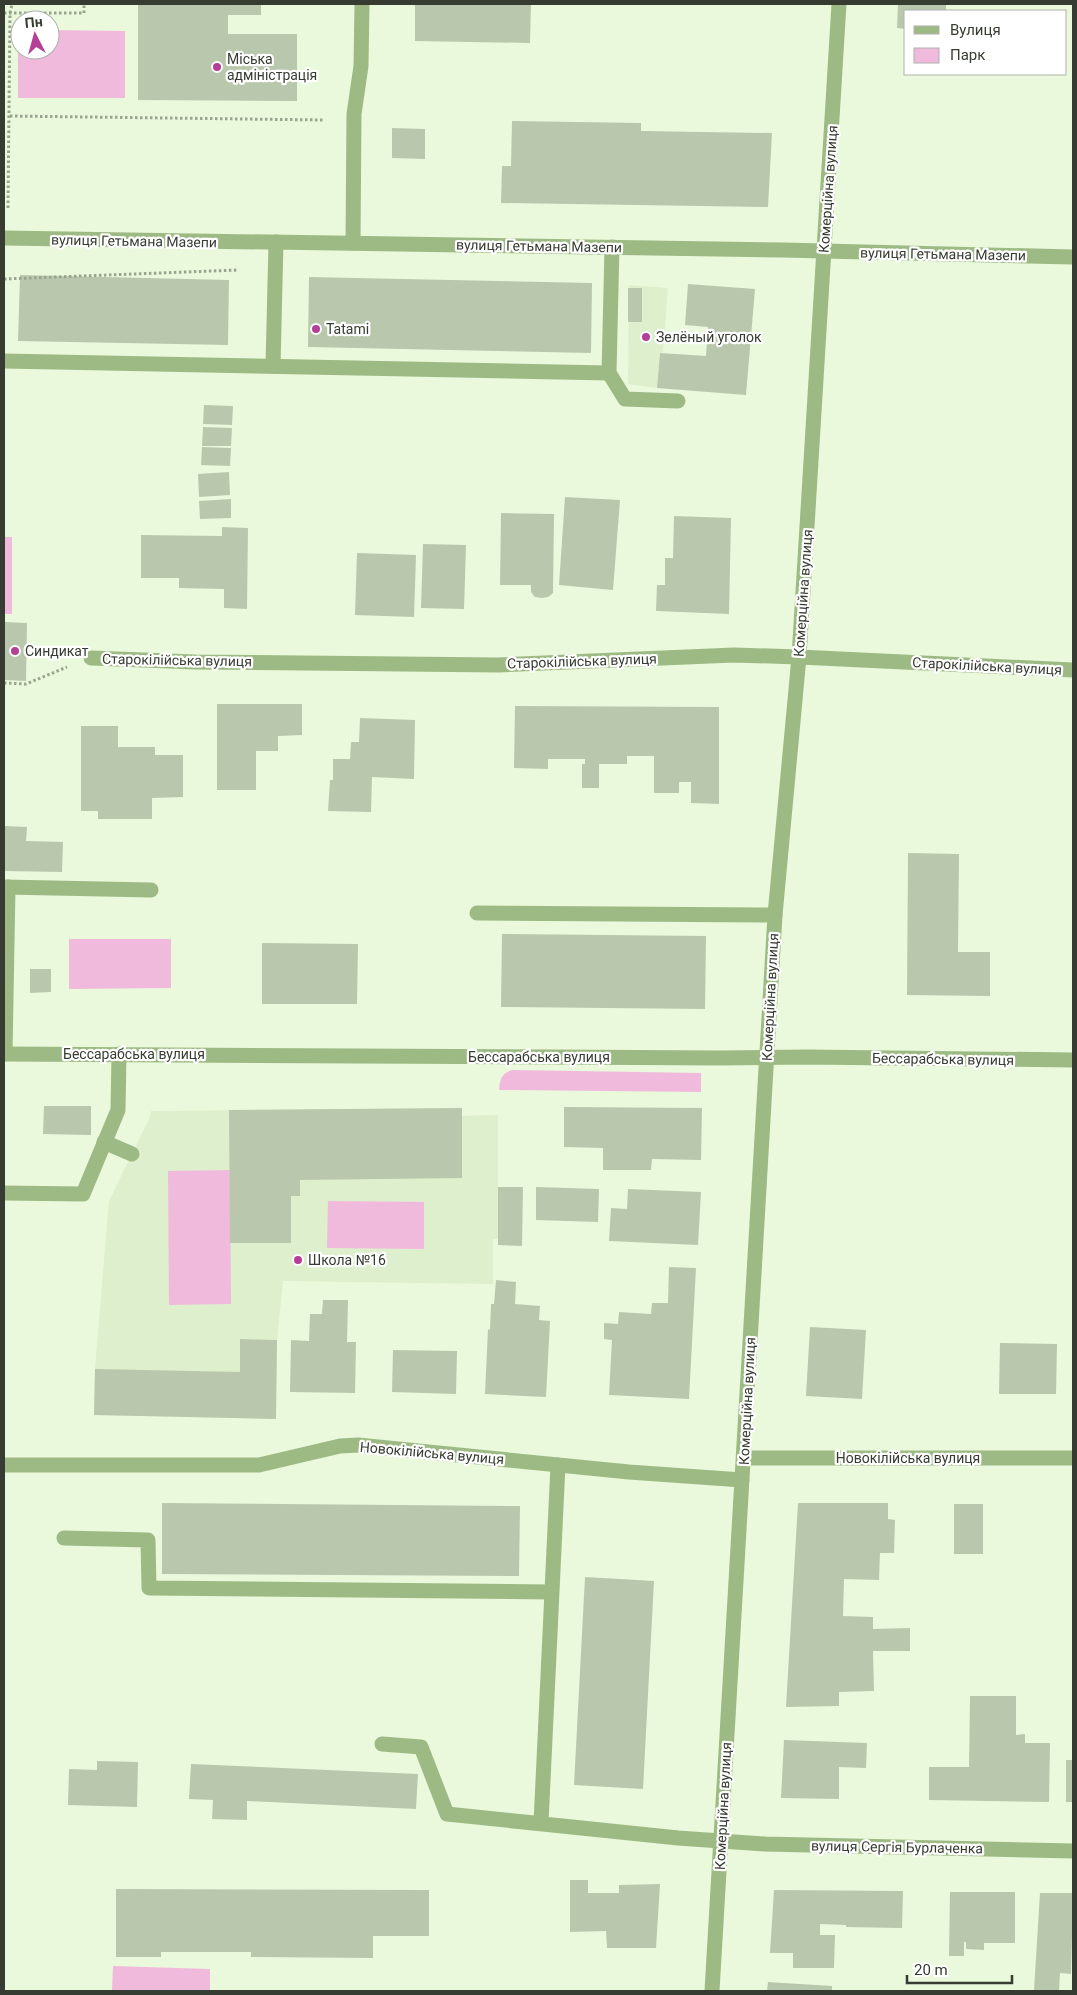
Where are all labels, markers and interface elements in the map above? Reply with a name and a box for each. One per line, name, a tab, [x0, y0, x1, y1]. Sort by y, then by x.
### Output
north arrow	[10, 10, 60, 60]
legend	[904, 10, 1067, 75]
text: Пн	[24, 13, 43, 31]
text: Вулиця	[950, 21, 1001, 39]
text: Парк	[950, 46, 985, 64]
place label: Міська адміністрація	[227, 51, 317, 83]
marker: Міська адміністрація	[211, 61, 223, 73]
street label: Комерційна вулиця	[816, 125, 840, 253]
street label: вулиця Гетьмана Мазепи	[51, 232, 217, 250]
street label: вулиця Гетьмана Мазепи	[456, 237, 622, 255]
street label: вулиця Гетьмана Мазепи	[860, 245, 1026, 263]
place label: Tatami	[326, 321, 369, 337]
marker: Tatami	[310, 323, 322, 335]
place label: Зелёный уголок	[656, 329, 762, 345]
marker: Зелёный уголок	[640, 331, 652, 343]
street label: Комерційна вулиця	[791, 529, 815, 657]
place label: Синдикат	[25, 643, 89, 659]
marker: Синдикат	[9, 645, 21, 657]
street label: Старокілійська вулиця	[507, 650, 657, 672]
street label: Старокілійська вулиця	[102, 651, 252, 669]
street label: Старокілійська вулиця	[912, 654, 1062, 678]
street label: Комерційна вулиця	[759, 933, 781, 1061]
street label: Бессарабська вулиця	[63, 1046, 205, 1062]
street label: Бессарабська вулиця	[468, 1049, 610, 1065]
street label: Бессарабська вулиця	[872, 1050, 1014, 1068]
place label: Школа №16	[308, 1252, 386, 1268]
marker: Школа №16	[292, 1254, 304, 1266]
street label: Комерційна вулиця	[736, 1337, 758, 1465]
street label: Новокілійська вулиця	[359, 1439, 505, 1467]
street label: Новокілійська вулиця	[836, 1450, 980, 1466]
street label: Комерційна вулиця	[712, 1742, 734, 1870]
street label: вулиця Сергія Бурлаченка	[811, 1837, 983, 1857]
scale bar	[907, 1952, 1012, 1984]
text: 20 m	[914, 1961, 948, 1979]

